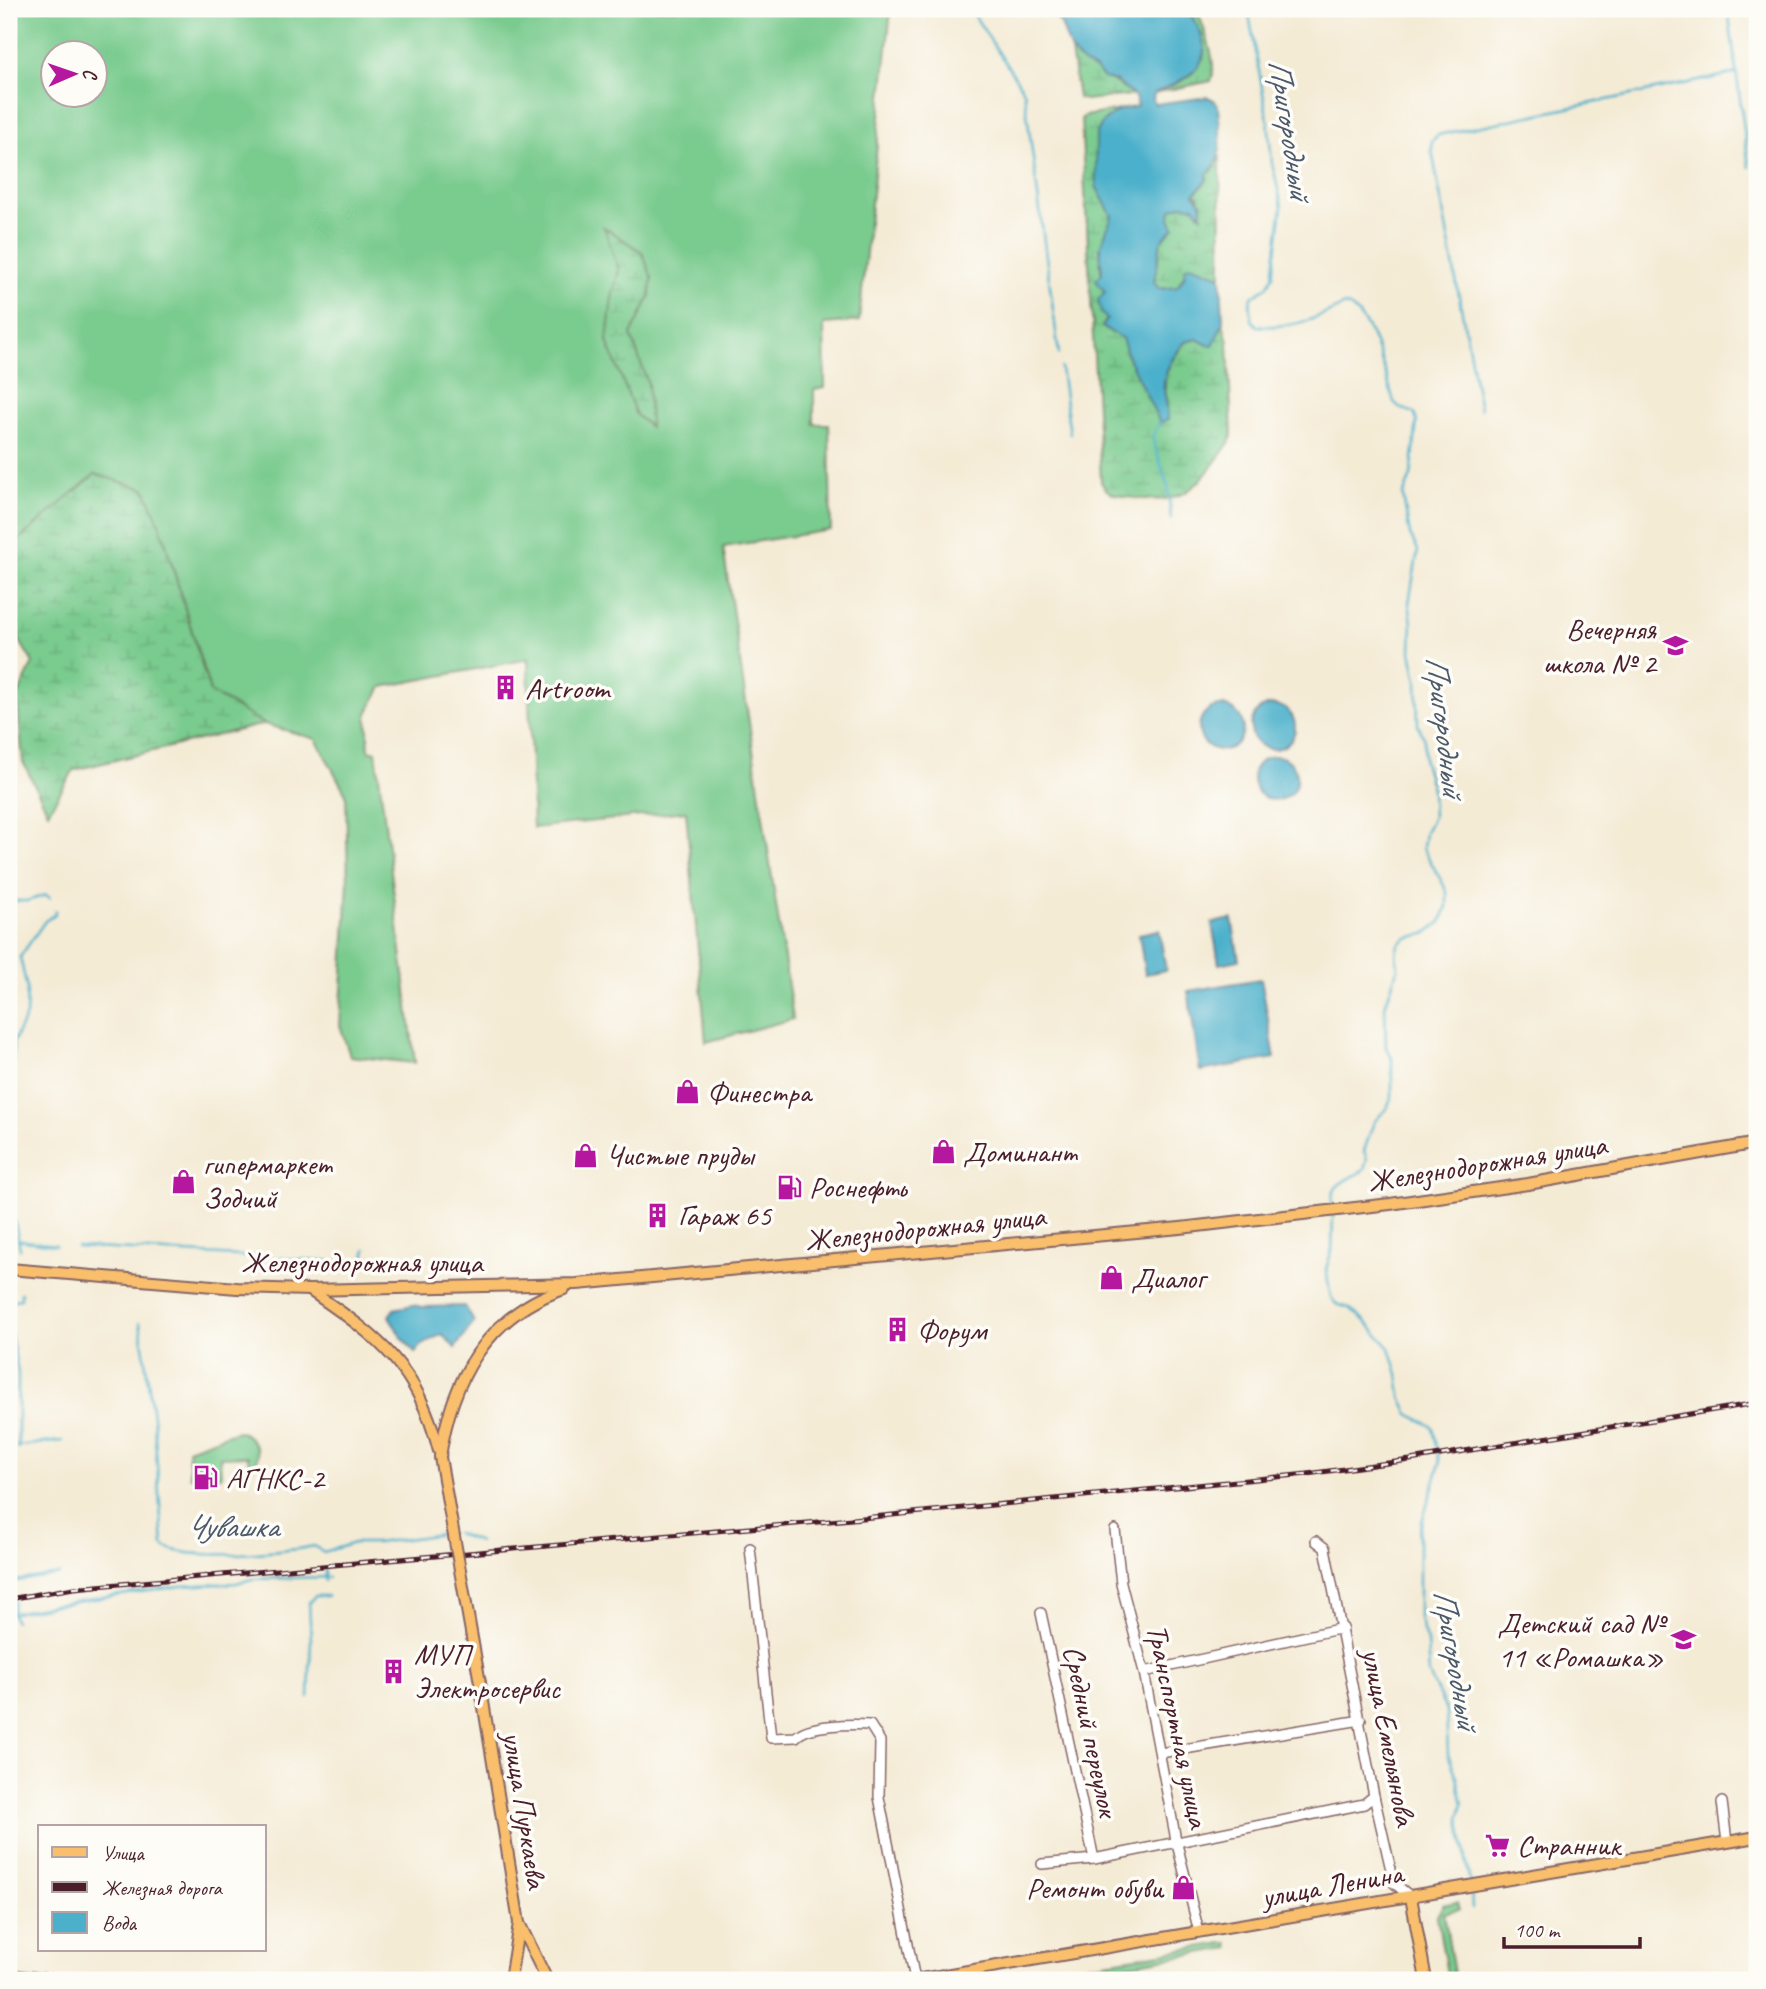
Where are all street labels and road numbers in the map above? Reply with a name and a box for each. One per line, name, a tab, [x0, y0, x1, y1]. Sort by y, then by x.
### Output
street label: Железнодорожная улица	[1365, 1125, 1611, 1201]
street label: Железнодорожная улица	[803, 1196, 1049, 1260]
street label: Железнодорожная улица	[241, 1243, 485, 1281]
street label: Транспортная улица	[1138, 1621, 1219, 1833]
street label: Средний переулок	[1054, 1642, 1128, 1823]
street label: улица Емельянова	[1353, 1643, 1425, 1831]
street label: улица Пуркаева	[494, 1727, 556, 1893]
street label: улица Ленина	[1257, 1853, 1408, 1916]

